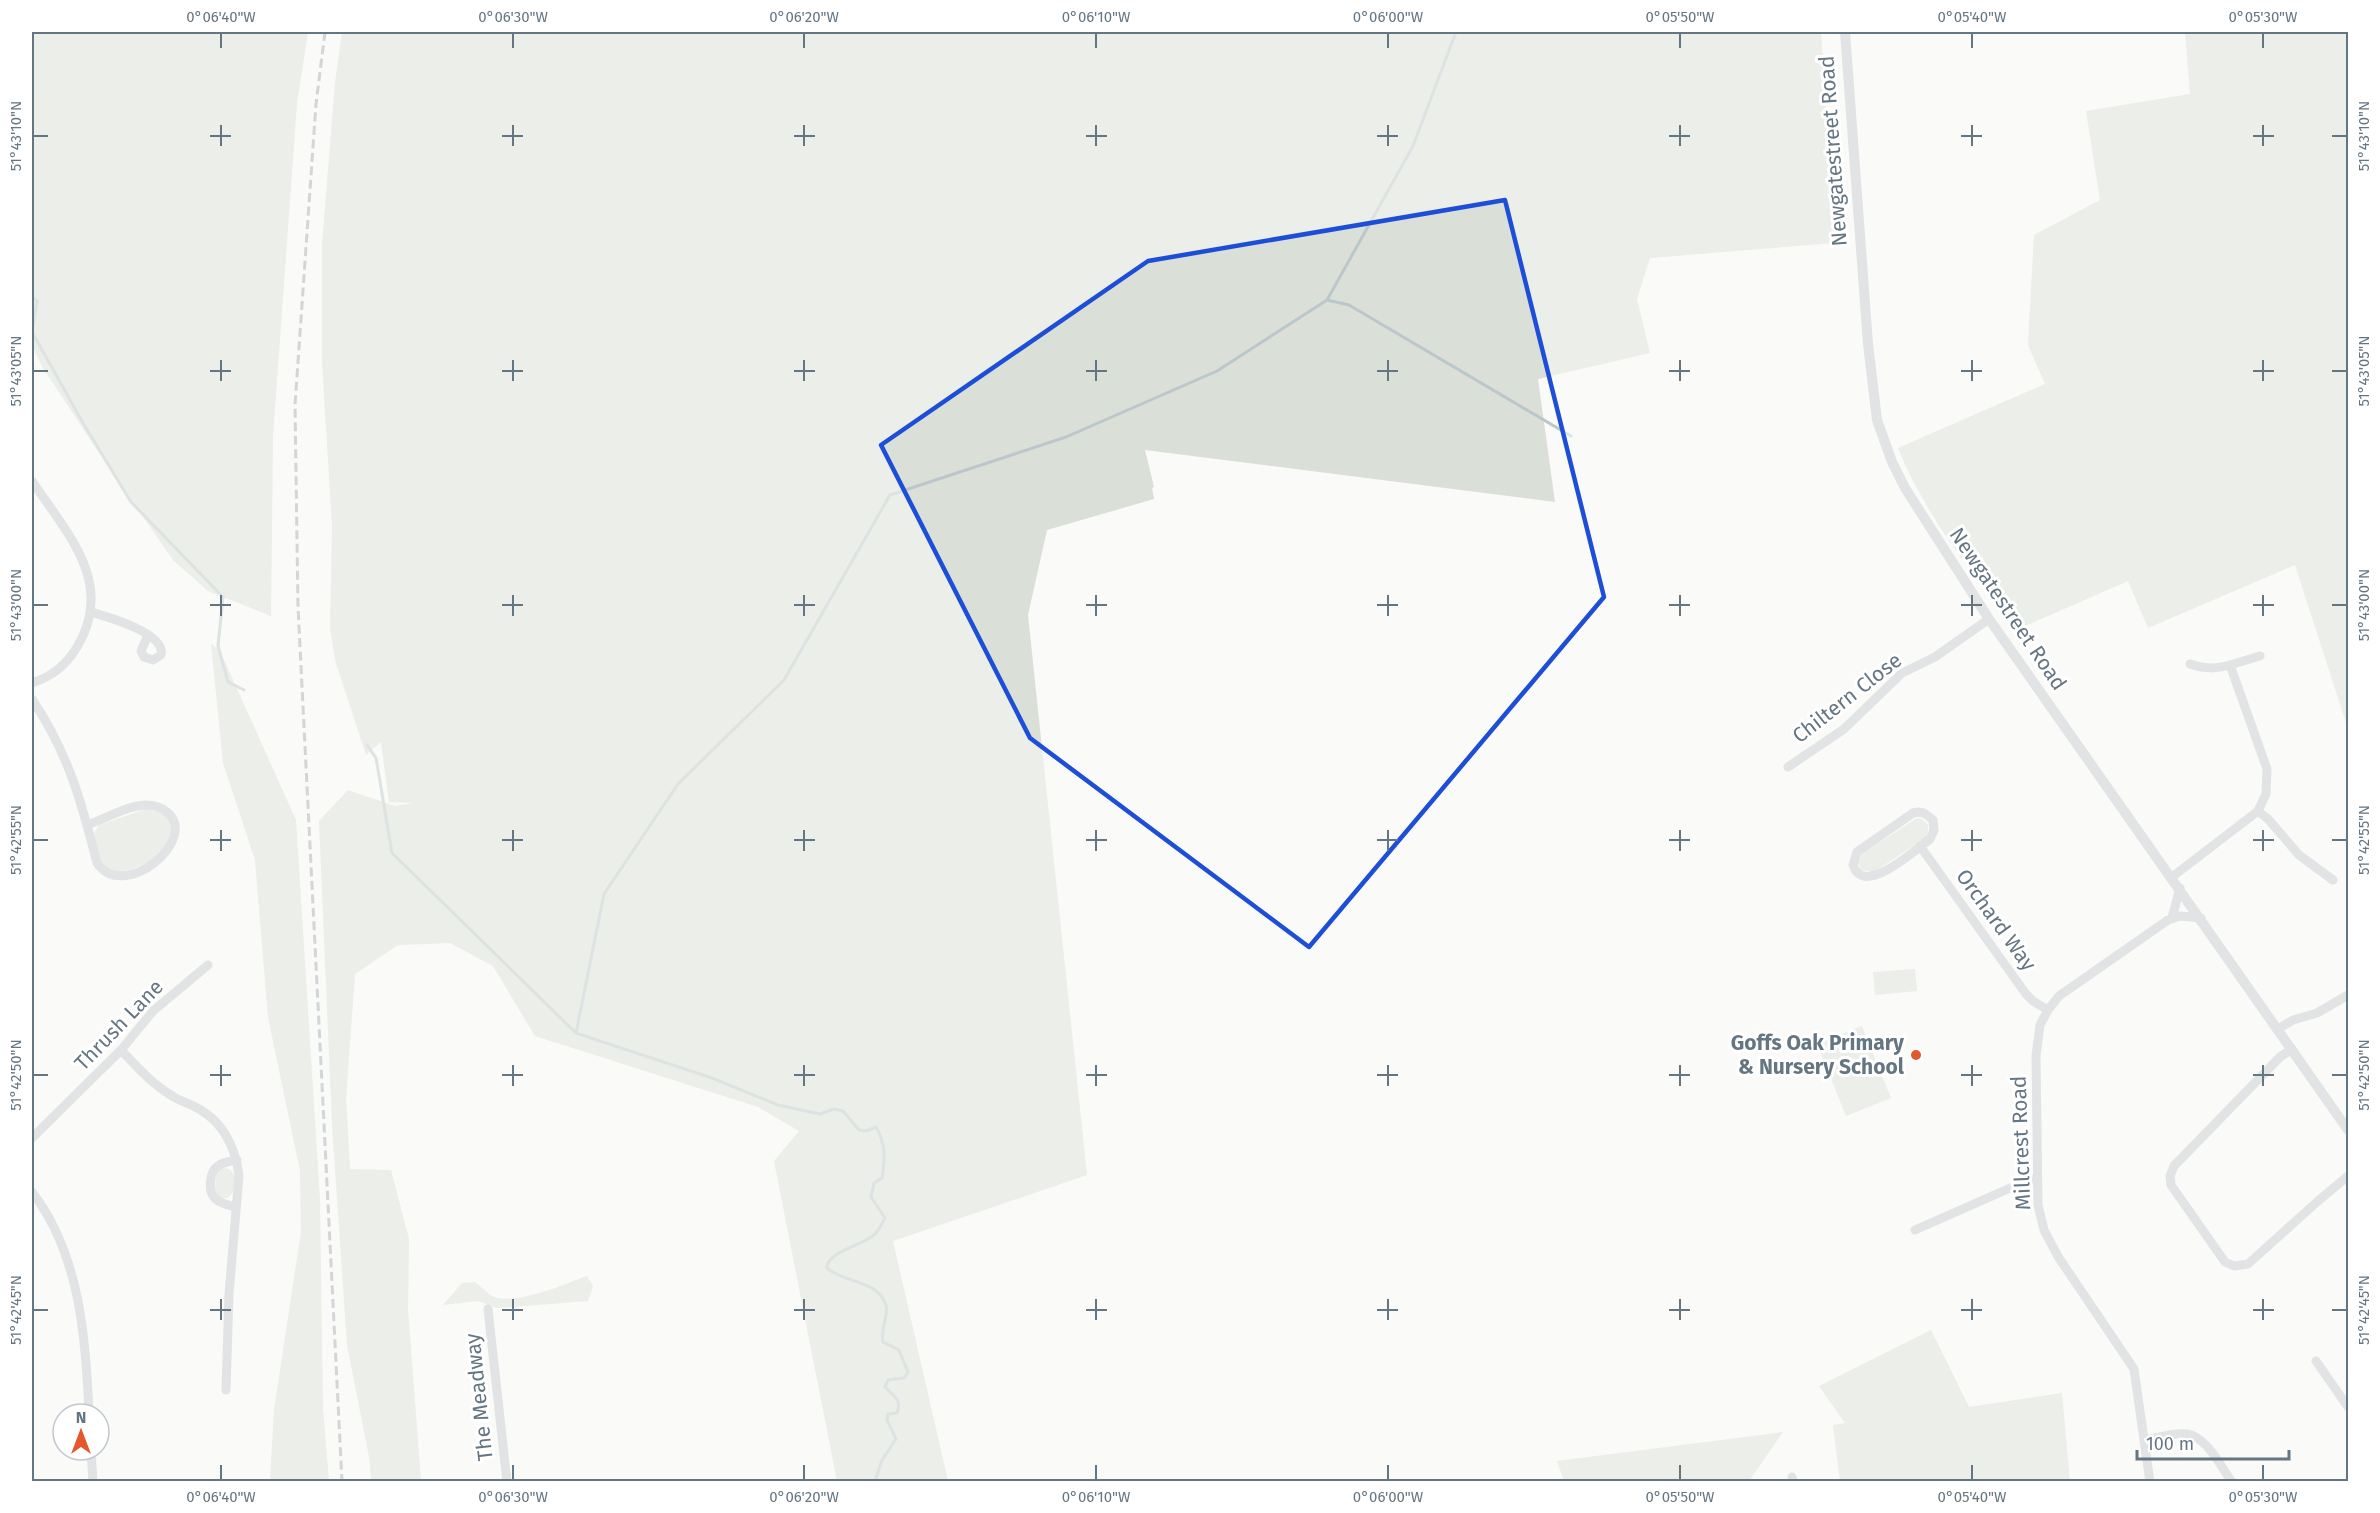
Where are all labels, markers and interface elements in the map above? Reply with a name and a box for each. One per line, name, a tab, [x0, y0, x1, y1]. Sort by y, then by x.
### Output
text: 0°06'40"W	[186, 8, 256, 26]
text: 0°06'30"W	[478, 8, 548, 26]
text: 0°06'20"W	[769, 8, 839, 26]
text: 0°06'10"W	[1062, 8, 1131, 26]
text: 0°06'00"W	[1353, 8, 1424, 26]
text: 0°05'50"W	[1645, 8, 1715, 26]
text: 0°05'40"W	[1938, 8, 2007, 26]
text: 0°05'30"W	[2228, 8, 2298, 26]
street label: Newgatestreet Road	[1813, 55, 1853, 247]
text: 51°43'10"N	[7, 101, 25, 171]
text: 51°43'10"N	[2355, 101, 2373, 171]
text: 51°43'05"N	[7, 335, 25, 407]
text: 51°43'05"N	[2355, 335, 2373, 407]
street label: Newgatestreet Road	[1944, 523, 2072, 695]
text: 51°43'00"N	[7, 569, 25, 641]
text: 51°43'00"N	[2355, 569, 2373, 641]
street label: Chiltern Close	[1787, 647, 1907, 749]
text: 51°42'55"N	[7, 805, 25, 875]
text: 51°42'55"N	[2355, 805, 2373, 875]
street label: Orchard Way	[1950, 864, 2042, 977]
street label: Thrush Lane	[69, 974, 169, 1076]
place label: Goffs Oak Primary & Nursery School	[1731, 1030, 1905, 1080]
text: 51°42'50"N	[7, 1039, 25, 1111]
text: 51°42'50"N	[2355, 1039, 2373, 1111]
marker: Goffs Oak Primary & Nursery School	[1909, 1048, 1923, 1062]
street label: Millcrest Road	[2006, 1075, 2036, 1211]
text: 51°42'45"N	[7, 1275, 25, 1345]
text: 51°42'45"N	[2355, 1275, 2373, 1345]
street label: The Meadway	[459, 1331, 499, 1462]
north arrow	[51, 1402, 111, 1462]
text: N	[76, 1408, 86, 1427]
scale bar	[2137, 1423, 2288, 1461]
text: 100 m	[2146, 1433, 2194, 1455]
text: 0°06'40"W	[186, 1488, 256, 1506]
text: 0°06'30"W	[478, 1488, 548, 1506]
text: 0°06'20"W	[769, 1488, 839, 1506]
text: 0°06'10"W	[1062, 1488, 1131, 1506]
text: 0°06'00"W	[1353, 1488, 1424, 1506]
text: 0°05'50"W	[1645, 1488, 1715, 1506]
text: 0°05'40"W	[1938, 1488, 2007, 1506]
text: 0°05'30"W	[2228, 1488, 2298, 1506]

